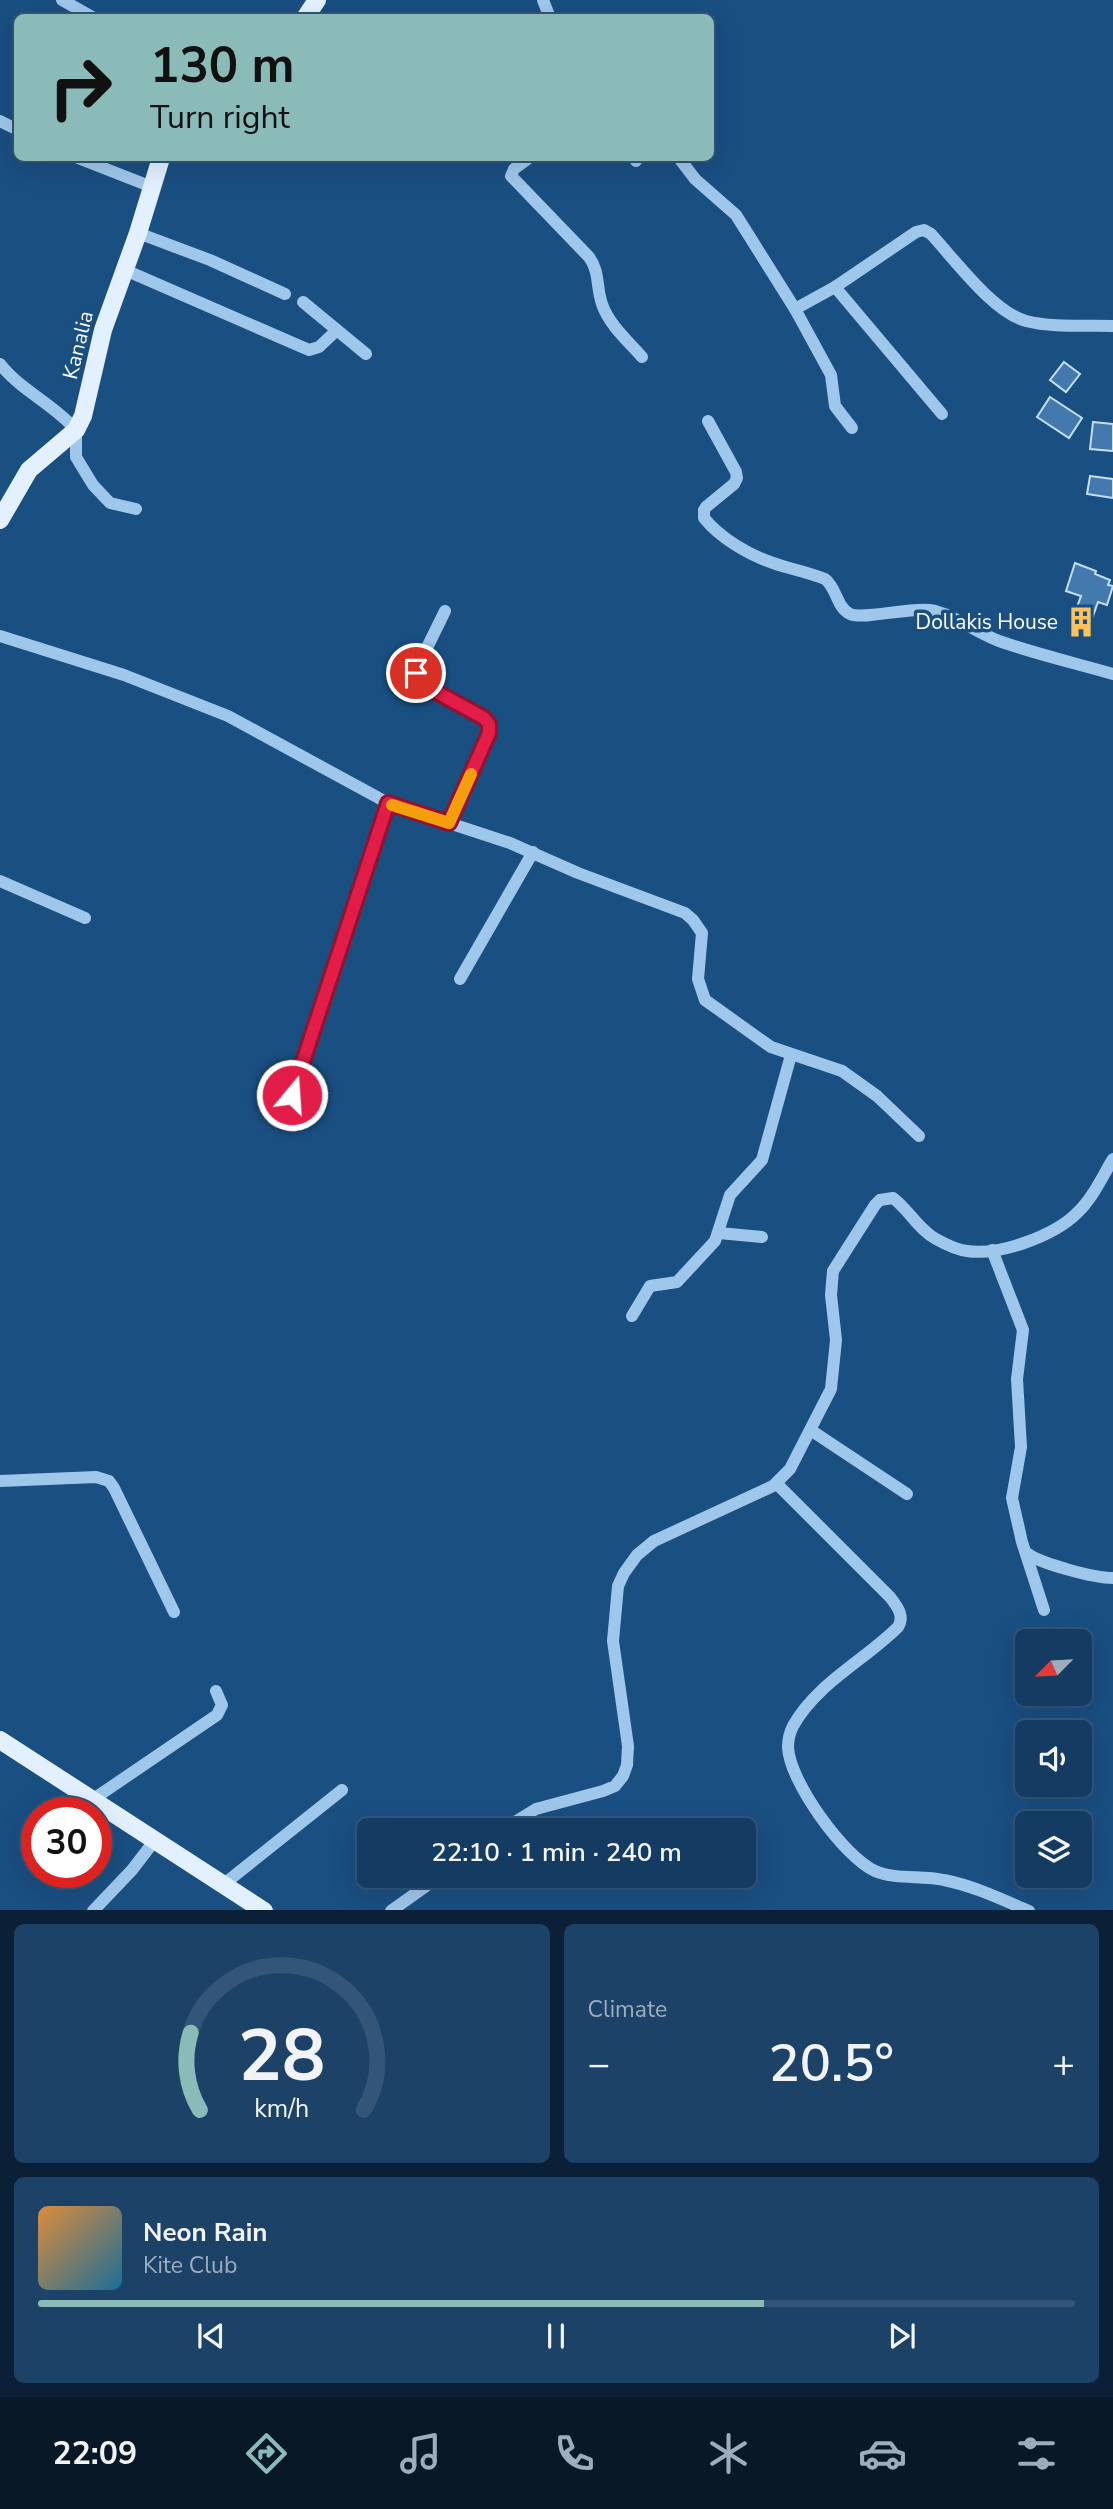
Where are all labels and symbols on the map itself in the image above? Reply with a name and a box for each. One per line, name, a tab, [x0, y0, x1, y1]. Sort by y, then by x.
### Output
street label: Kanalia	[56, 308, 100, 382]
building icon: Dollakis House	[1064, 605, 1098, 639]
place label: Dollakis House	[916, 608, 1058, 636]
pin	[386, 643, 446, 703]
position arrow	[255, 1058, 329, 1132]
north arrow	[1015, 1629, 1092, 1706]
speed limit sign: 30	[21, 1797, 112, 1888]

